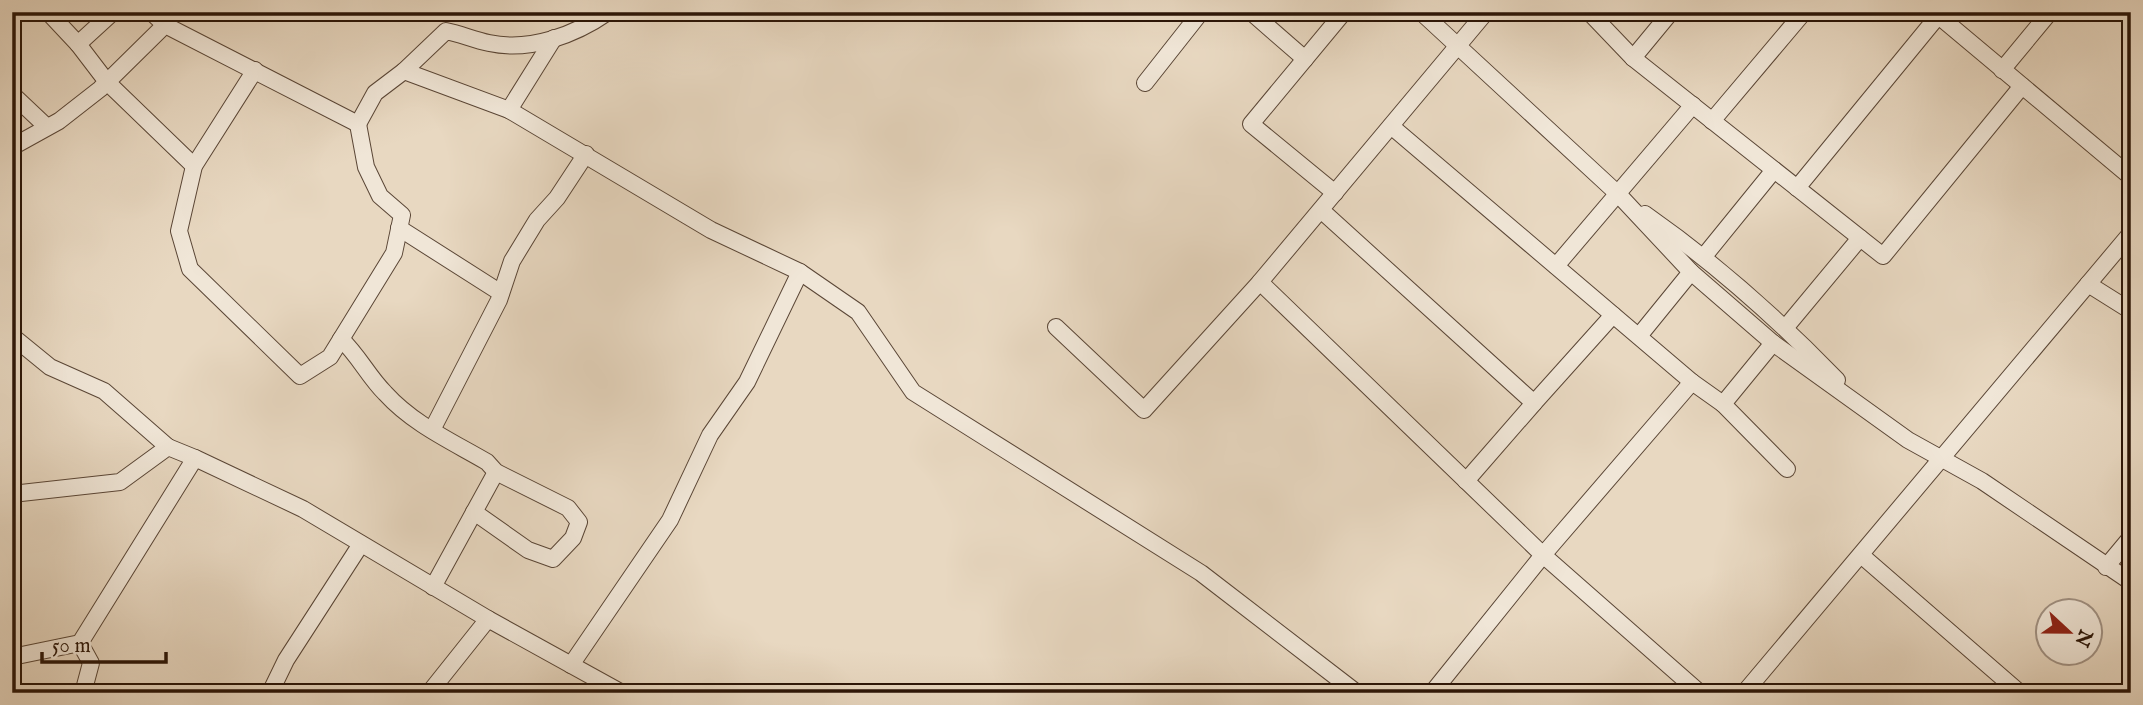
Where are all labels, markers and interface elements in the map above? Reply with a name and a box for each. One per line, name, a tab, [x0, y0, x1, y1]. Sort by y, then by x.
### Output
north arrow	[2035, 596, 2104, 666]
scale bar	[42, 621, 166, 665]
text: N	[2068, 625, 2097, 650]
text: 50 m	[52, 633, 91, 660]

